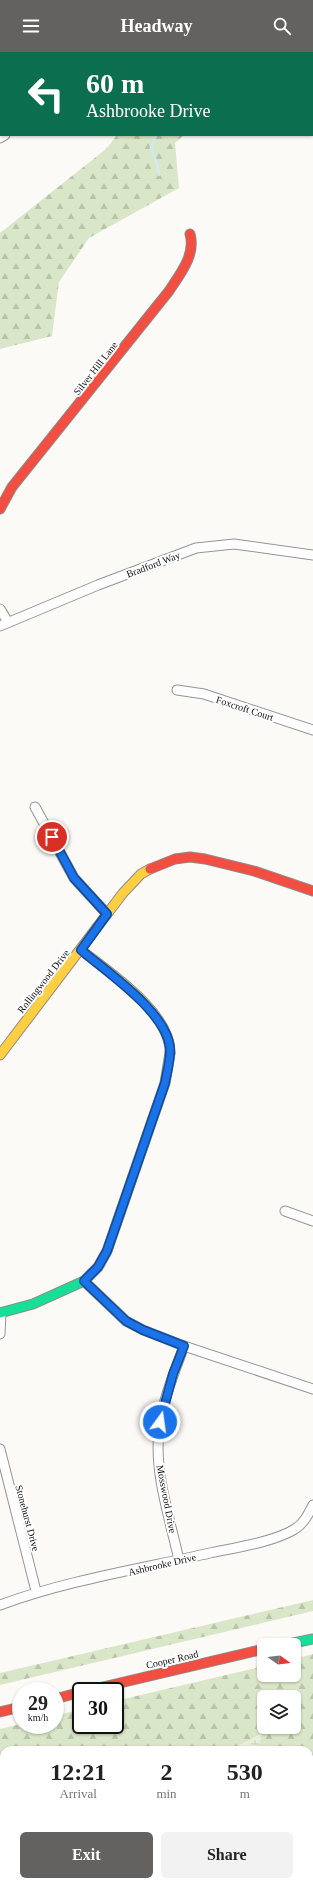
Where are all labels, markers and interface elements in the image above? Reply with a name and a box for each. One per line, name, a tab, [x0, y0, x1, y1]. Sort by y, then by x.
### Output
icon: menu	[20, 15, 42, 37]
icon: search	[271, 15, 293, 37]
text: Headway	[121, 16, 193, 36]
icon: left	[20, 68, 72, 120]
text: 60 m	[86, 68, 144, 99]
text: Ashbrooke Drive	[86, 101, 210, 121]
street label: Silver Hill Lane	[71, 339, 120, 397]
street label: Bradford Way	[125, 549, 182, 580]
street label: Foxcroft Court	[215, 694, 275, 723]
pin	[35, 820, 69, 854]
icon: arrive	[41, 826, 63, 848]
street label: Rollingwood Drive	[15, 947, 72, 1015]
position arrow	[139, 1401, 181, 1443]
street label: Mosswood Drive	[155, 1464, 179, 1535]
street label: Stonehurst Drive	[13, 1484, 42, 1553]
street label: Ashbrooke Drive	[127, 1551, 198, 1578]
north arrow	[257, 1638, 301, 1682]
map controls	[257, 1638, 301, 1734]
street label: Cooper Road	[145, 1648, 199, 1671]
speed limit sign: 30	[72, 1682, 124, 1734]
button: layers	[257, 1690, 301, 1734]
text: 29	[28, 1692, 48, 1714]
text: km/h	[28, 1712, 48, 1723]
text: 12:21	[50, 1759, 106, 1785]
text: 2	[160, 1759, 172, 1785]
text: 530	[227, 1759, 263, 1785]
text: Arrival	[59, 1786, 97, 1801]
text: min	[156, 1786, 177, 1801]
text: m	[240, 1786, 250, 1801]
button: Exit	[20, 1832, 153, 1878]
button: Share	[161, 1832, 293, 1878]

